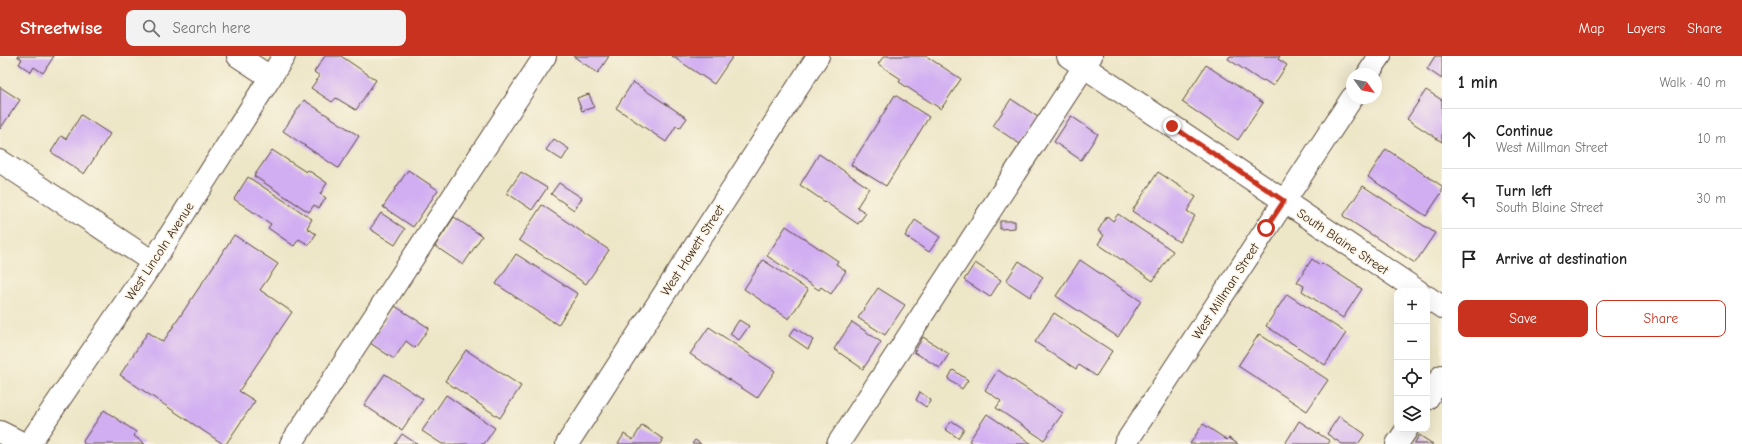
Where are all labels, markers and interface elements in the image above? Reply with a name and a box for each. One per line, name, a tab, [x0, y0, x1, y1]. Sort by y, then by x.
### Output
search box	[126, 10, 406, 46]
text: Streetwise	[20, 17, 102, 39]
icon: search	[140, 17, 162, 39]
text: Search here	[172, 19, 250, 37]
text: Map	[1578, 20, 1605, 37]
text: Layers	[1627, 20, 1665, 37]
text: Share	[1687, 20, 1722, 37]
north arrow	[1346, 68, 1382, 104]
text: 1 min	[1458, 73, 1498, 92]
text: Walk · 40 m	[1659, 75, 1726, 90]
route end	[1163, 117, 1181, 135]
text: Continue	[1496, 122, 1553, 140]
icon: ahead	[1458, 128, 1480, 150]
text: 10 m	[1698, 131, 1726, 146]
text: West Millman Street	[1496, 140, 1607, 155]
text: Turn left	[1496, 182, 1552, 200]
icon: left	[1458, 188, 1480, 210]
text: 30 m	[1696, 191, 1726, 206]
street label: West Lincoln Avenue	[122, 199, 197, 303]
text: South Blaine Street	[1496, 200, 1603, 215]
street label: West Howett Street	[658, 201, 728, 298]
street label: South Blaine Street	[1294, 205, 1392, 278]
route start	[1257, 219, 1275, 237]
street label: West Millman Street	[1189, 239, 1263, 342]
icon: arrive	[1458, 248, 1480, 270]
text: Arrive at destination	[1496, 250, 1627, 268]
map controls	[1394, 288, 1430, 432]
button: +	[1394, 288, 1430, 324]
button: Save	[1458, 300, 1588, 337]
button: Share	[1596, 300, 1726, 337]
button: −	[1394, 324, 1430, 360]
button: locate	[1394, 360, 1430, 396]
button: layers	[1394, 396, 1430, 432]

